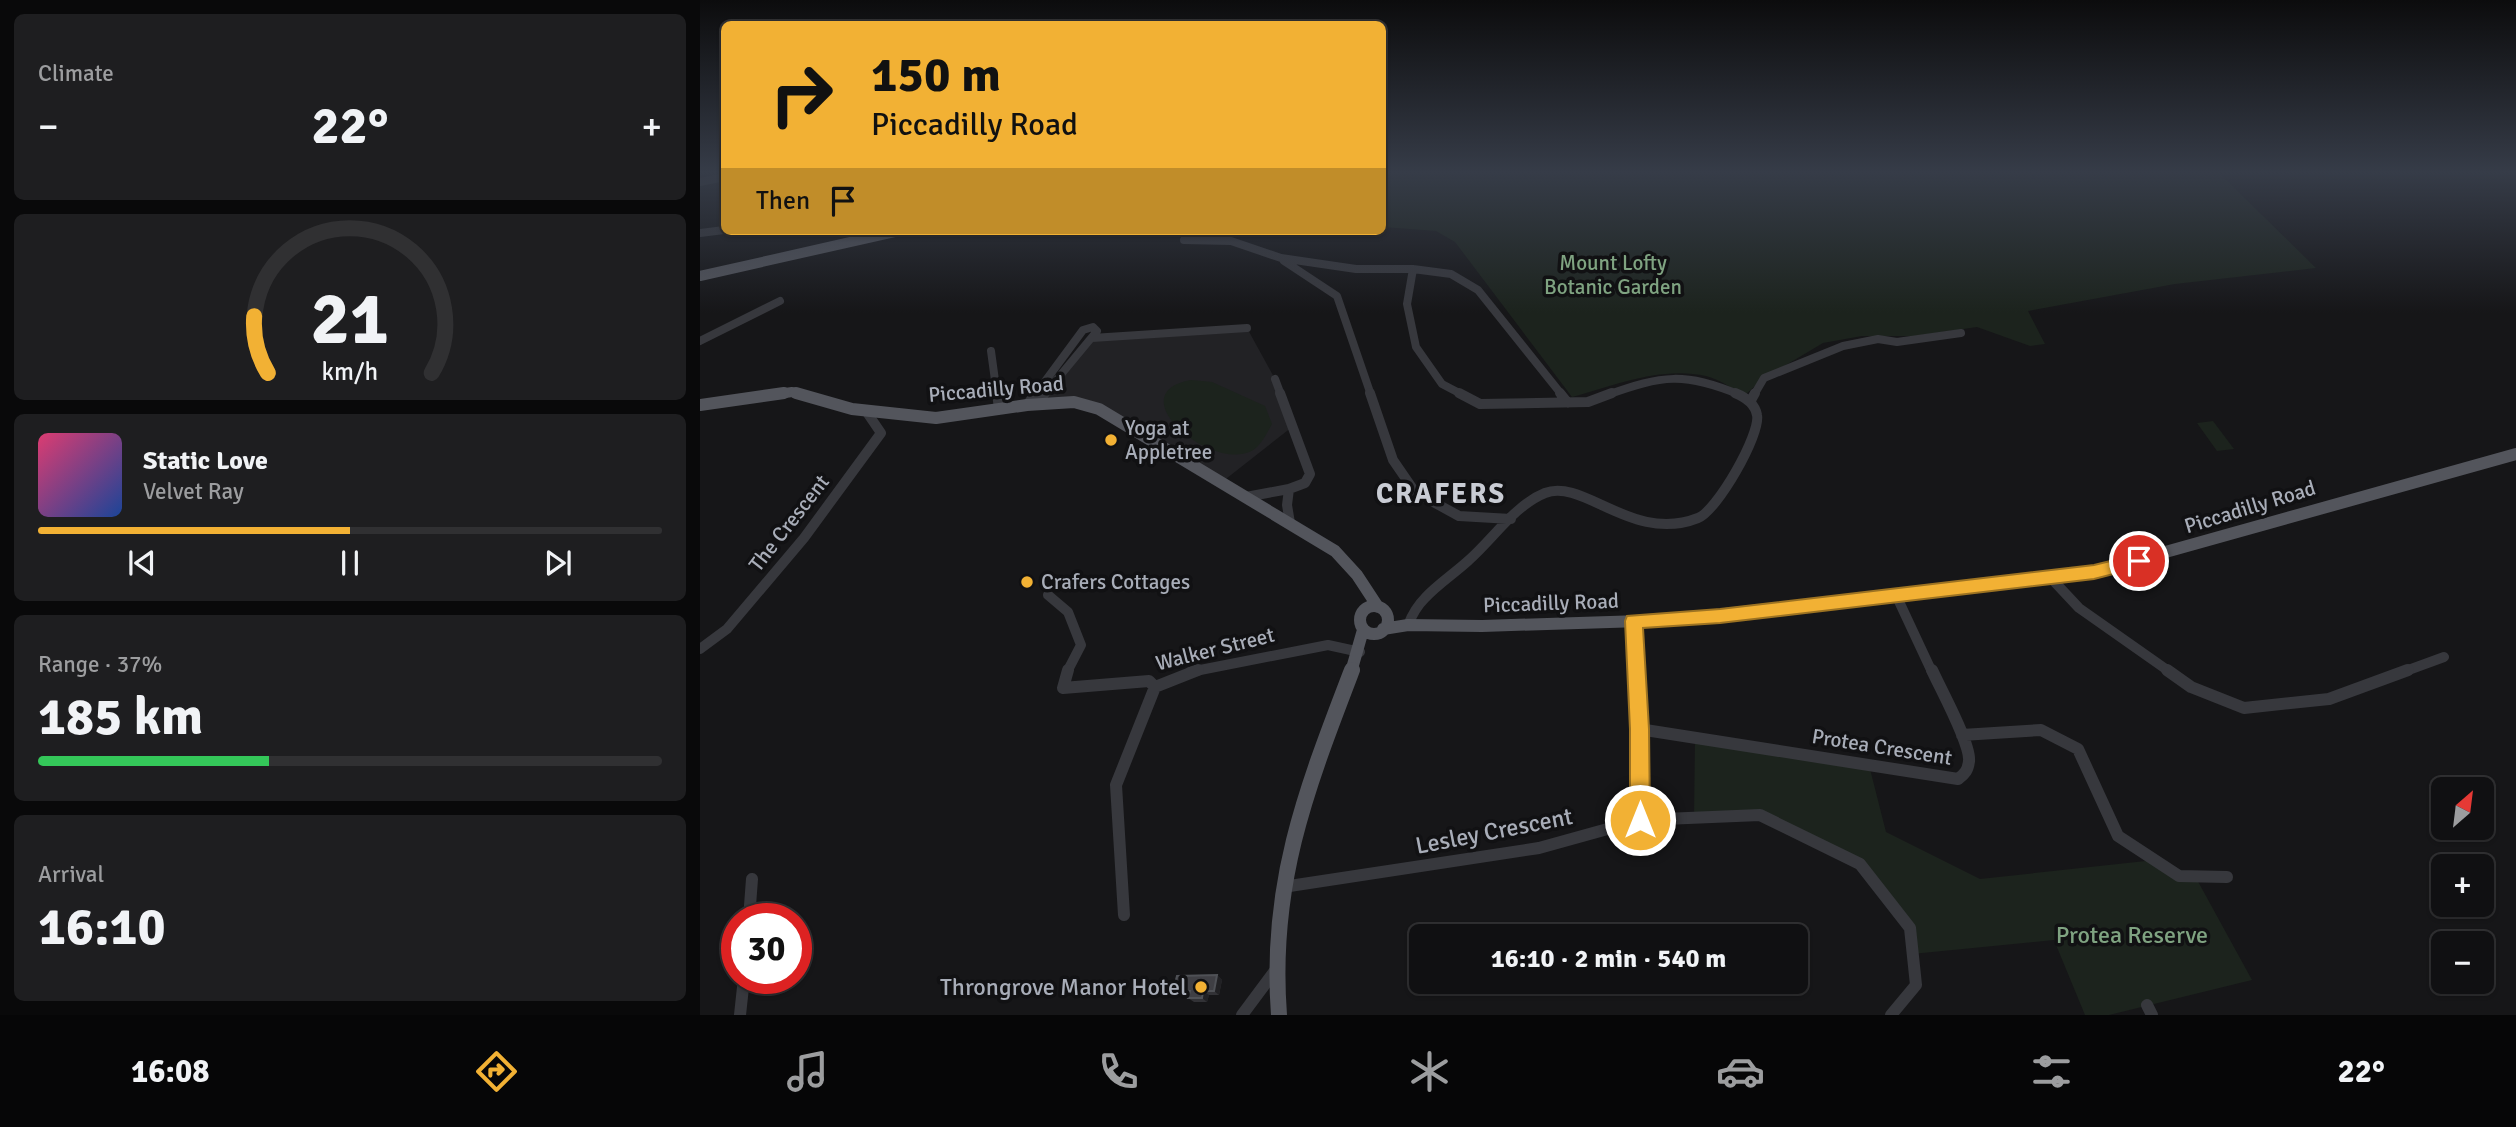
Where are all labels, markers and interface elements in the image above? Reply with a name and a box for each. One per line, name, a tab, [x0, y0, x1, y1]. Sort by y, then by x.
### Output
text: 150 m	[871, 45, 1001, 105]
icon: right	[756, 49, 847, 140]
text: Climate	[38, 59, 114, 88]
text: 22°	[312, 94, 388, 158]
text: −	[38, 103, 59, 150]
text: +	[641, 103, 662, 150]
text: Piccadilly Road	[871, 105, 1078, 144]
icon: arrive	[824, 182, 862, 220]
text: Then	[756, 185, 810, 217]
park label: Mount Lofty Botanic Garden	[1544, 250, 1682, 300]
text: 21	[311, 276, 389, 365]
text: km/h	[322, 356, 378, 387]
street label: Piccadilly Road	[927, 370, 1065, 408]
place label: Yoga at Appletree	[1125, 415, 1212, 465]
marker: Yoga at Appletree	[1103, 432, 1119, 448]
text: Static Love	[143, 445, 268, 477]
street label: The Crescent	[743, 469, 835, 577]
street label: Piccadilly Road	[2181, 475, 2319, 539]
text: Velvet Ray	[143, 477, 244, 506]
district label: CRAFERS	[1376, 477, 1506, 511]
pin	[2109, 531, 2169, 591]
icon: arrive	[2120, 542, 2158, 580]
icon: previous	[123, 544, 161, 582]
icon: pause	[331, 544, 369, 582]
icon: next	[539, 544, 577, 582]
place label: Crafers Cottages	[1041, 569, 1190, 595]
marker: Crafers Cottages	[1019, 574, 1035, 590]
street label: Piccadilly Road	[1483, 588, 1619, 618]
street label: Walker Street	[1153, 622, 1277, 676]
text: Range · 37%	[38, 650, 162, 679]
text: 185 km	[38, 685, 203, 749]
street label: Protea Crescent	[1810, 723, 1954, 771]
north arrow	[2431, 777, 2494, 840]
map controls	[2431, 777, 2494, 994]
position arrow	[1603, 783, 1677, 857]
street label: Lesley Crescent	[1413, 801, 1575, 861]
button: +	[2431, 854, 2494, 917]
text: Arrival	[38, 860, 104, 889]
text: 16:10	[38, 895, 166, 959]
speed limit sign: 30	[721, 903, 812, 994]
park label: Protea Reserve	[2056, 920, 2208, 950]
button: −	[2431, 931, 2494, 994]
text: 16:10 · 2 min · 540 m	[1491, 943, 1726, 975]
place label: Throngrove Manor Hotel	[940, 972, 1187, 1002]
marker: Throngrove Manor Hotel	[1193, 979, 1209, 995]
icon: directions	[472, 1047, 521, 1096]
icon: music	[783, 1047, 832, 1096]
icon: phone	[1094, 1047, 1143, 1096]
icon: climate	[1405, 1047, 1454, 1096]
icon: car	[1716, 1047, 1765, 1096]
icon: filters	[2027, 1047, 2076, 1096]
text: 16:08	[131, 1052, 210, 1091]
text: 22°	[2338, 1052, 2385, 1091]

